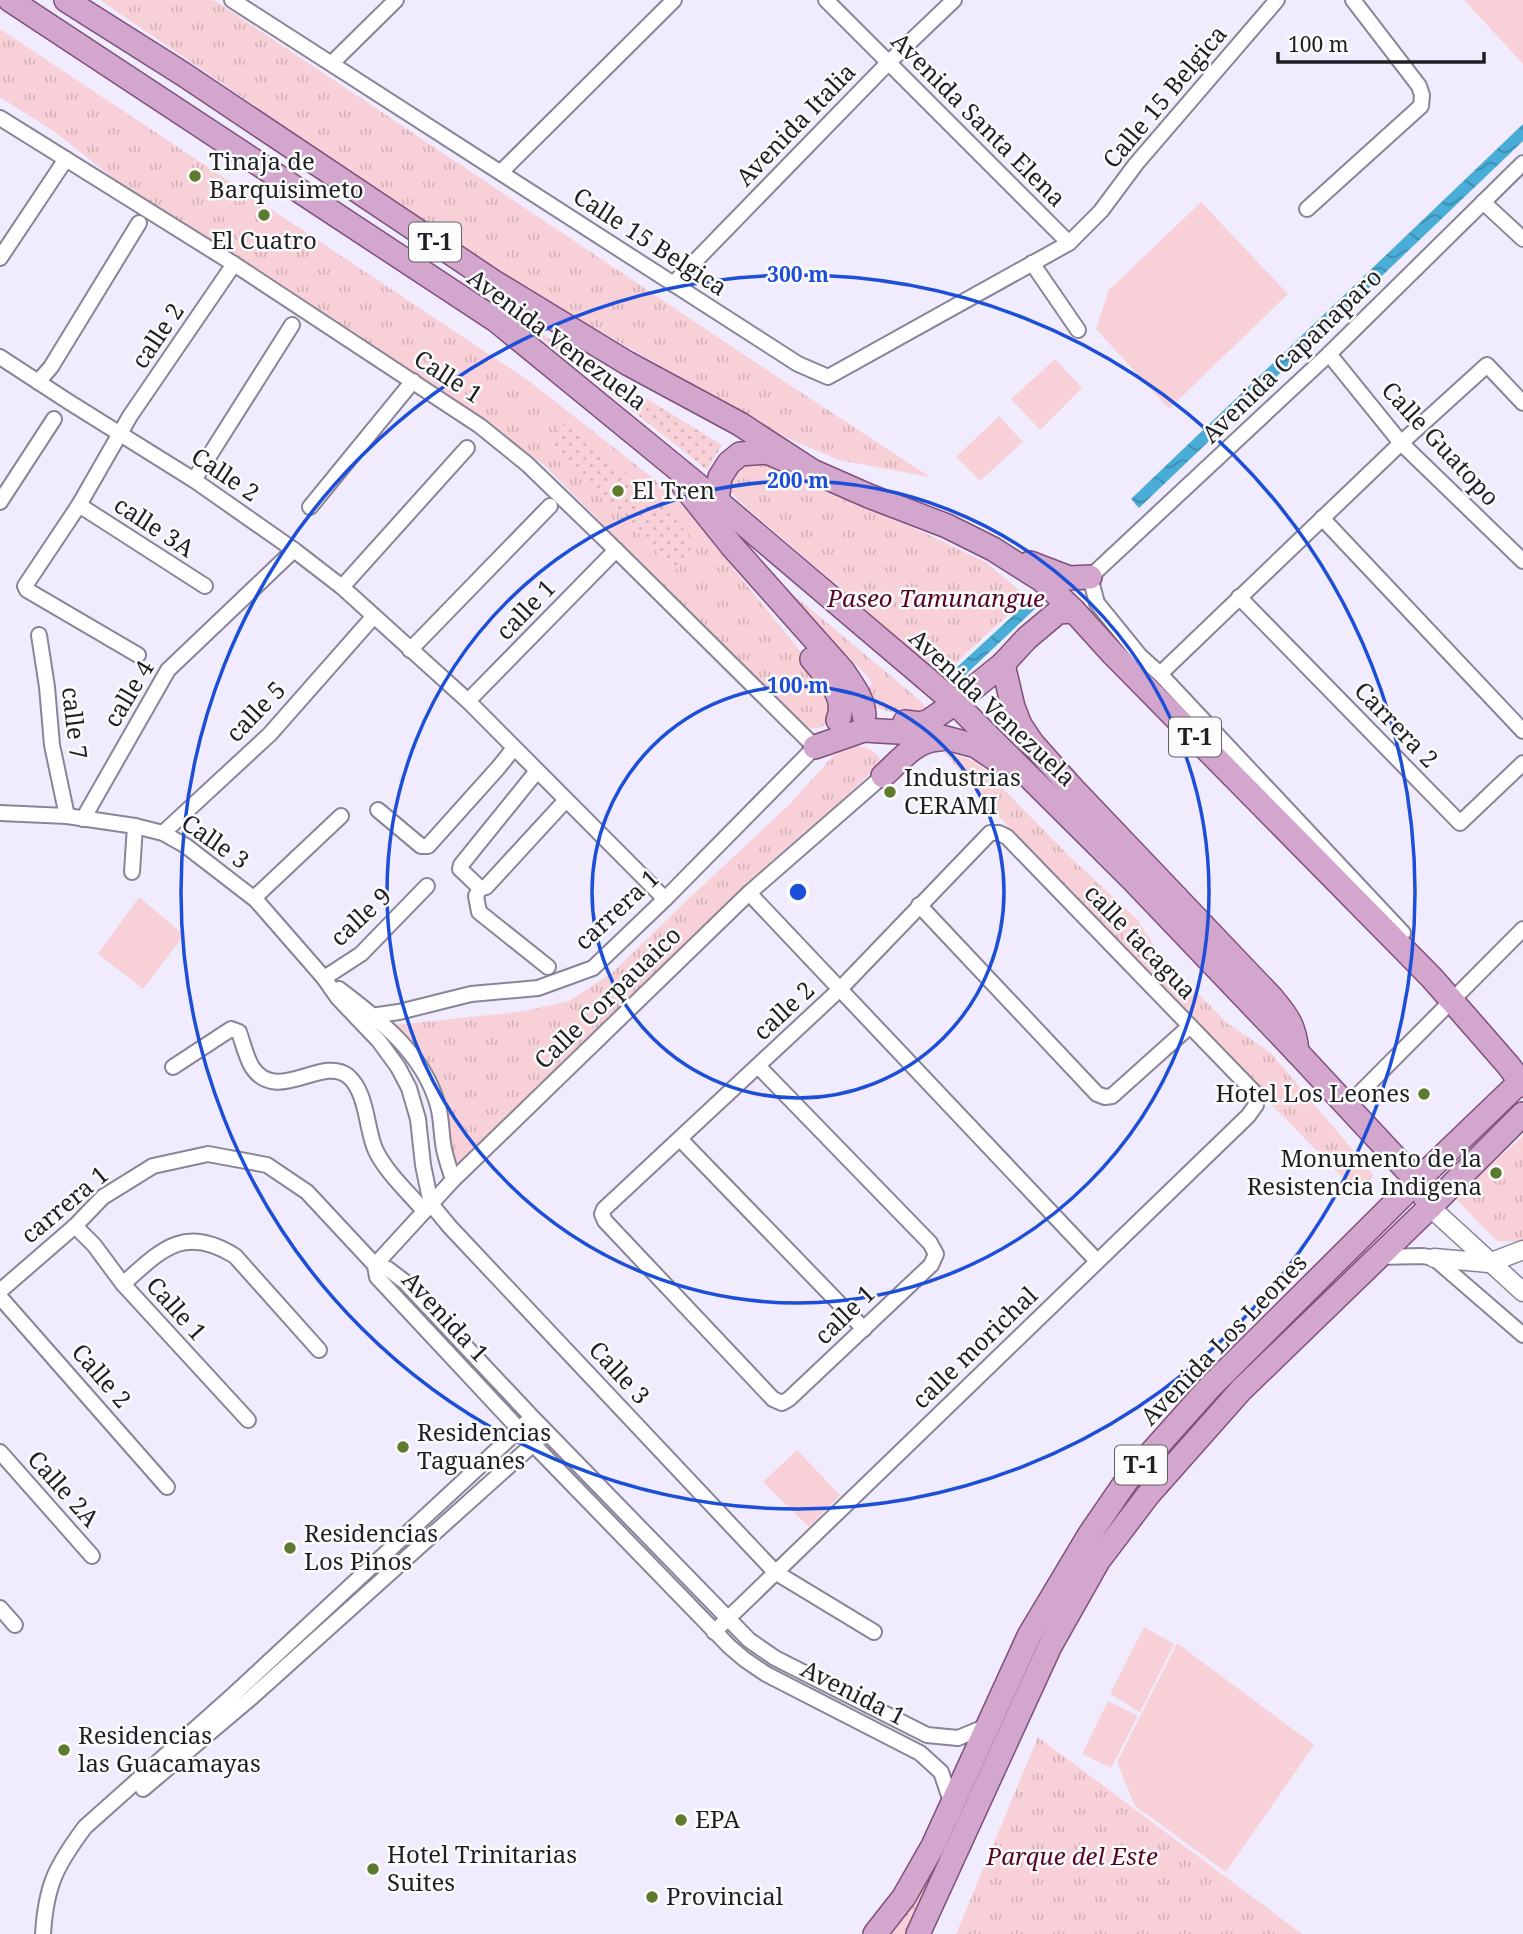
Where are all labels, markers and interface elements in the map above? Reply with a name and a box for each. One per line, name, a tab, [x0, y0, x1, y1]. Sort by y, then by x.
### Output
street label: Calle 15 Belgica	[1094, 18, 1233, 175]
scale bar	[1278, 21, 1484, 65]
street label: Avenida Santa Elena	[885, 24, 1074, 213]
text: 100 m	[1288, 30, 1349, 58]
street label: Avenida Italia	[728, 55, 862, 193]
place label: Tinaja de Barquisimeto	[209, 144, 364, 205]
marker: Tinaja de Barquisimeto	[187, 168, 203, 184]
street label: Calle 15 Belgica	[568, 179, 734, 303]
marker: El Cuatro	[256, 207, 272, 223]
road number: T-1	[409, 222, 461, 262]
place label: El Cuatro	[211, 223, 317, 256]
street label: Avenida Venezuela	[461, 260, 655, 417]
text: 300 m	[767, 260, 829, 288]
street label: Avenida Capanaparo	[1194, 260, 1388, 450]
street label: calle 2	[123, 296, 191, 375]
street label: Calle 1	[408, 341, 490, 410]
street label: Calle Guatopo	[1375, 374, 1507, 512]
street label: Calle 2	[185, 439, 266, 509]
text: 200 m	[767, 466, 829, 494]
place label: El Tren	[632, 473, 715, 506]
marker: El Tren	[610, 483, 626, 499]
street label: calle 3A	[108, 487, 201, 564]
street label: calle 1	[488, 571, 562, 647]
park label: Paseo Tamunangue	[826, 581, 1045, 614]
street label: Avenida Venezuela	[902, 621, 1084, 793]
street label: calle 4	[95, 653, 161, 733]
text: 100 m	[767, 671, 829, 699]
street label: calle 5	[218, 673, 292, 749]
street label: Carrera 2	[1348, 674, 1446, 774]
street label: calle 7	[55, 685, 96, 761]
road number: T-1	[1169, 718, 1221, 757]
place label: Industrias CERAMI	[904, 760, 1021, 821]
marker: Industrias CERAMI	[882, 784, 898, 800]
street label: Calle 3	[175, 806, 256, 876]
street label: carrera 1	[566, 861, 666, 957]
street label: calle tacagua	[1078, 876, 1204, 1006]
street label: calle 9	[322, 879, 398, 953]
centre of rings	[786, 880, 810, 904]
street label: Calle Corpauaico	[526, 918, 688, 1076]
street label: calle 2	[745, 973, 821, 1047]
place label: Hotel Los Leones	[1216, 1076, 1410, 1109]
marker: Hotel Los Leones	[1416, 1086, 1432, 1102]
place label: Monumento de la Resistencia Indigena	[1247, 1141, 1482, 1202]
street label: carrera 1	[13, 1158, 115, 1250]
marker: Monumento de la Resistencia Indigena	[1488, 1165, 1504, 1181]
street label: Avenida Los Leones	[1132, 1246, 1313, 1432]
street label: Avenida 1	[395, 1263, 497, 1369]
street label: Calle 1	[140, 1269, 215, 1347]
street label: calle 1	[806, 1277, 882, 1351]
street label: calle morichal	[904, 1278, 1044, 1415]
street label: Calle 3	[582, 1333, 658, 1411]
street label: Calle 2	[65, 1336, 139, 1414]
place label: Residencias Taguanes	[417, 1415, 551, 1476]
marker: Residencias Taguanes	[395, 1439, 411, 1455]
street label: Calle 2A	[21, 1443, 107, 1533]
road number: T-1	[1115, 1446, 1167, 1484]
place label: Residencias Los Pinos	[304, 1516, 438, 1577]
marker: Residencias Los Pinos	[282, 1540, 298, 1556]
street label: Avenida 1	[796, 1651, 912, 1732]
place label: Residencias las Guacamayas	[78, 1718, 261, 1779]
marker: Residencias las Guacamayas	[56, 1742, 72, 1758]
place label: EPA	[695, 1802, 740, 1835]
marker: EPA	[673, 1812, 689, 1828]
place label: Hotel Trinitarias Suites	[387, 1837, 577, 1898]
park label: Parque del Este	[985, 1839, 1158, 1872]
marker: Hotel Trinitarias Suites	[365, 1861, 381, 1877]
place label: Provincial	[666, 1879, 784, 1912]
marker: Provincial	[644, 1889, 660, 1905]

